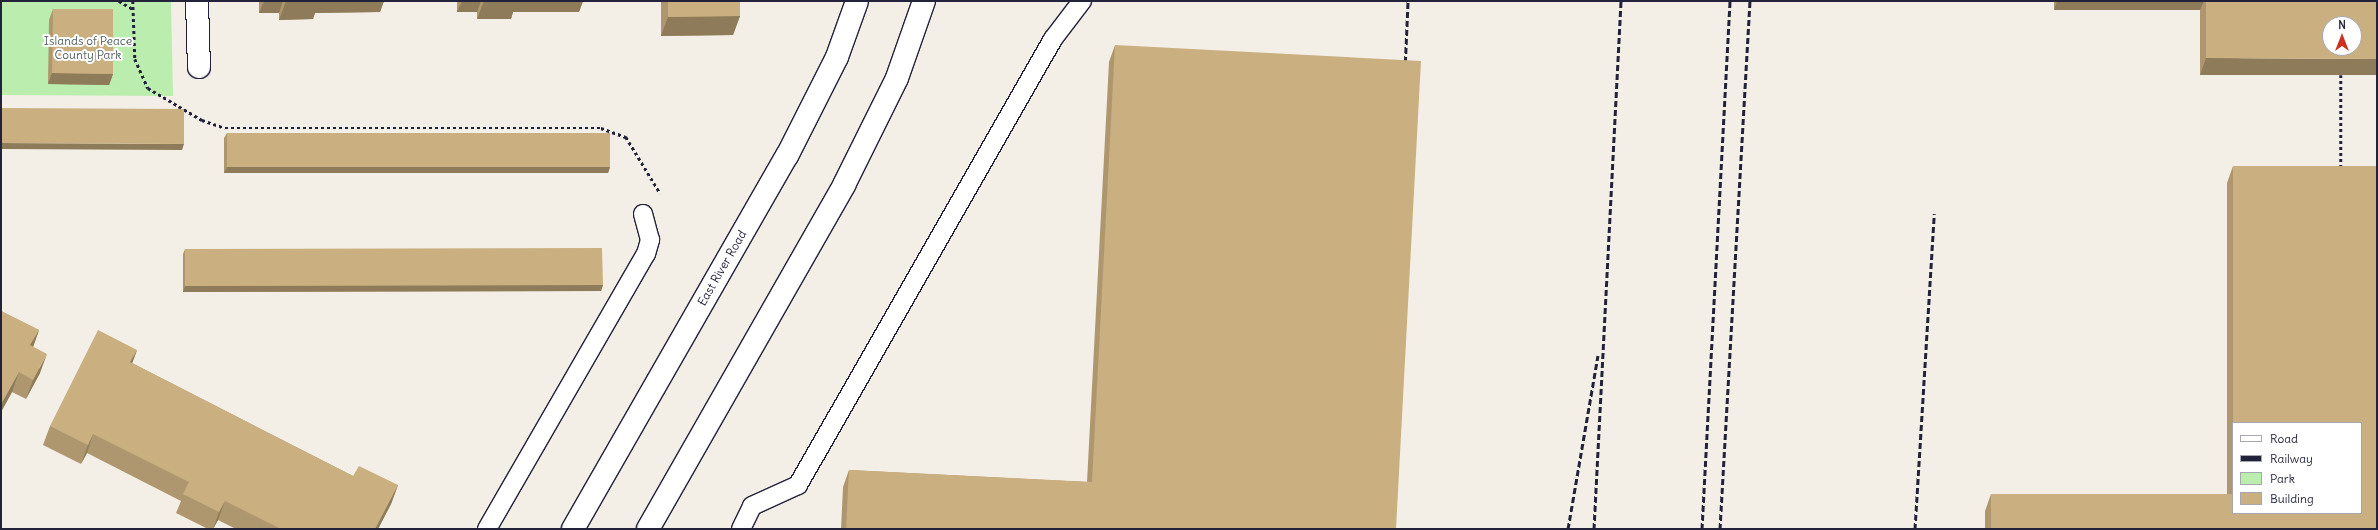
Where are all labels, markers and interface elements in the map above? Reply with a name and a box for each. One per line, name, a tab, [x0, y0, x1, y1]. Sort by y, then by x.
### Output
north arrow	[2322, 16, 2362, 56]
text: N	[2338, 18, 2346, 32]
park label: Islands of Peace County Park	[44, 34, 132, 62]
street label: East River Road	[695, 228, 749, 308]
legend	[2232, 422, 2362, 514]
text: Road	[2270, 431, 2298, 446]
text: Railway	[2270, 451, 2313, 466]
text: Park	[2270, 471, 2295, 486]
text: Building	[2270, 491, 2314, 506]

